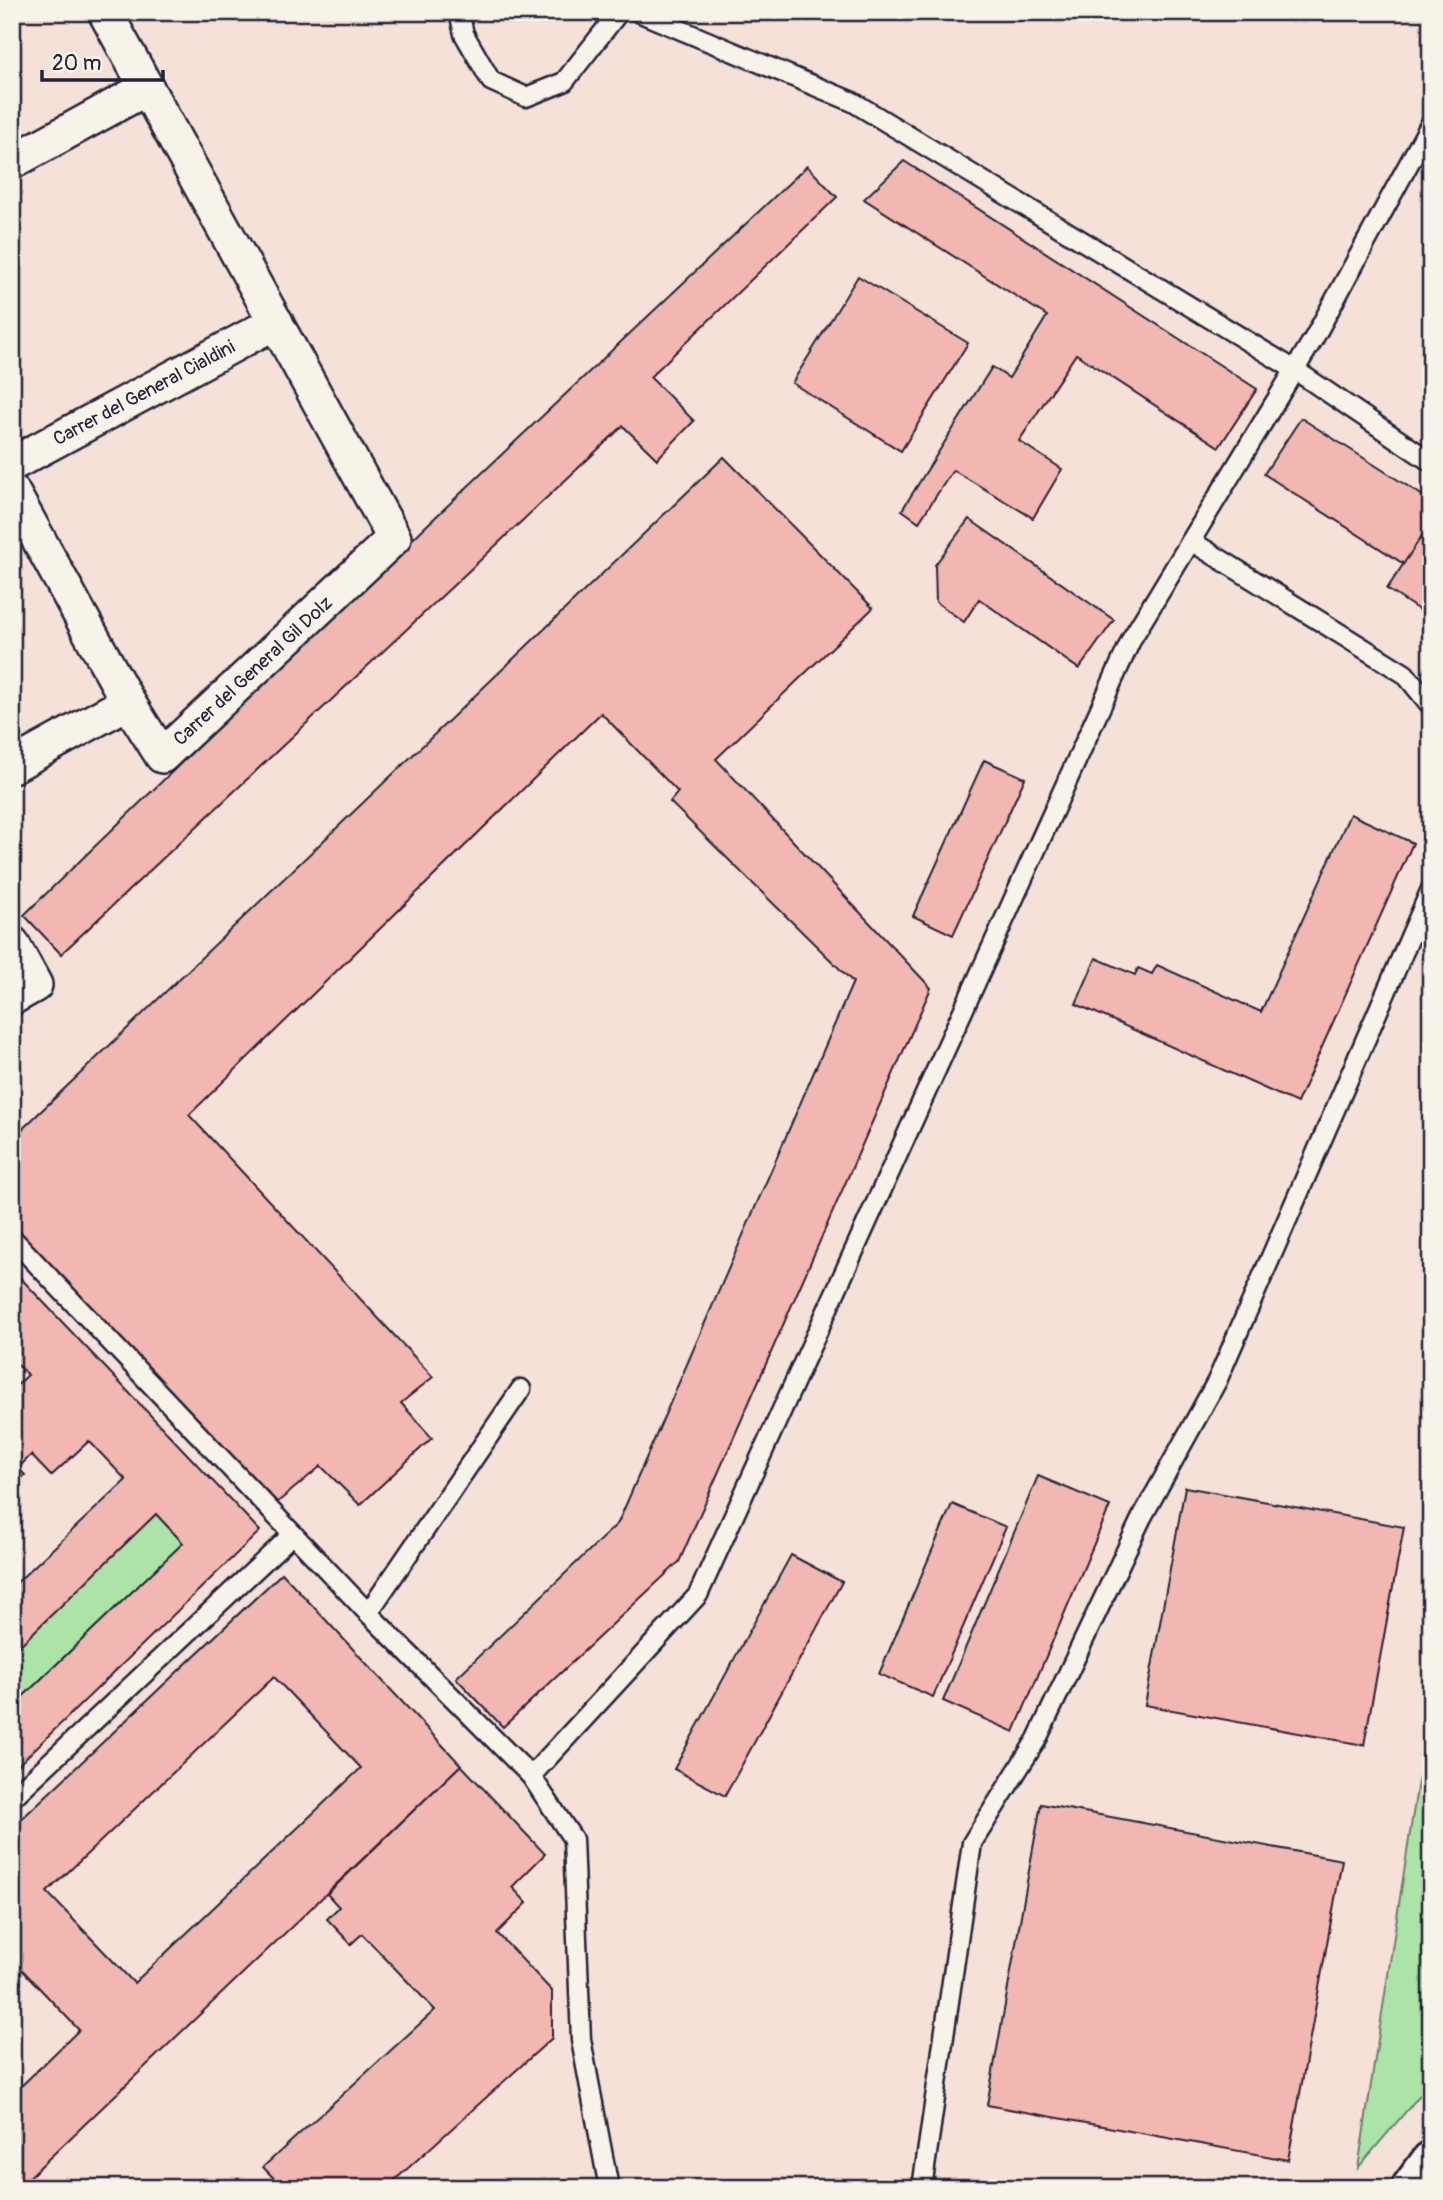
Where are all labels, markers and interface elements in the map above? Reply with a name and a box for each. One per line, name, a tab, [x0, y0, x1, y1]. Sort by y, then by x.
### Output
scale bar	[42, 38, 163, 82]
text: 20 m	[52, 50, 101, 77]
street label: Carrer del General Cialdini	[49, 335, 239, 451]
street label: Carrer del General Gil Dolz	[169, 591, 338, 751]

